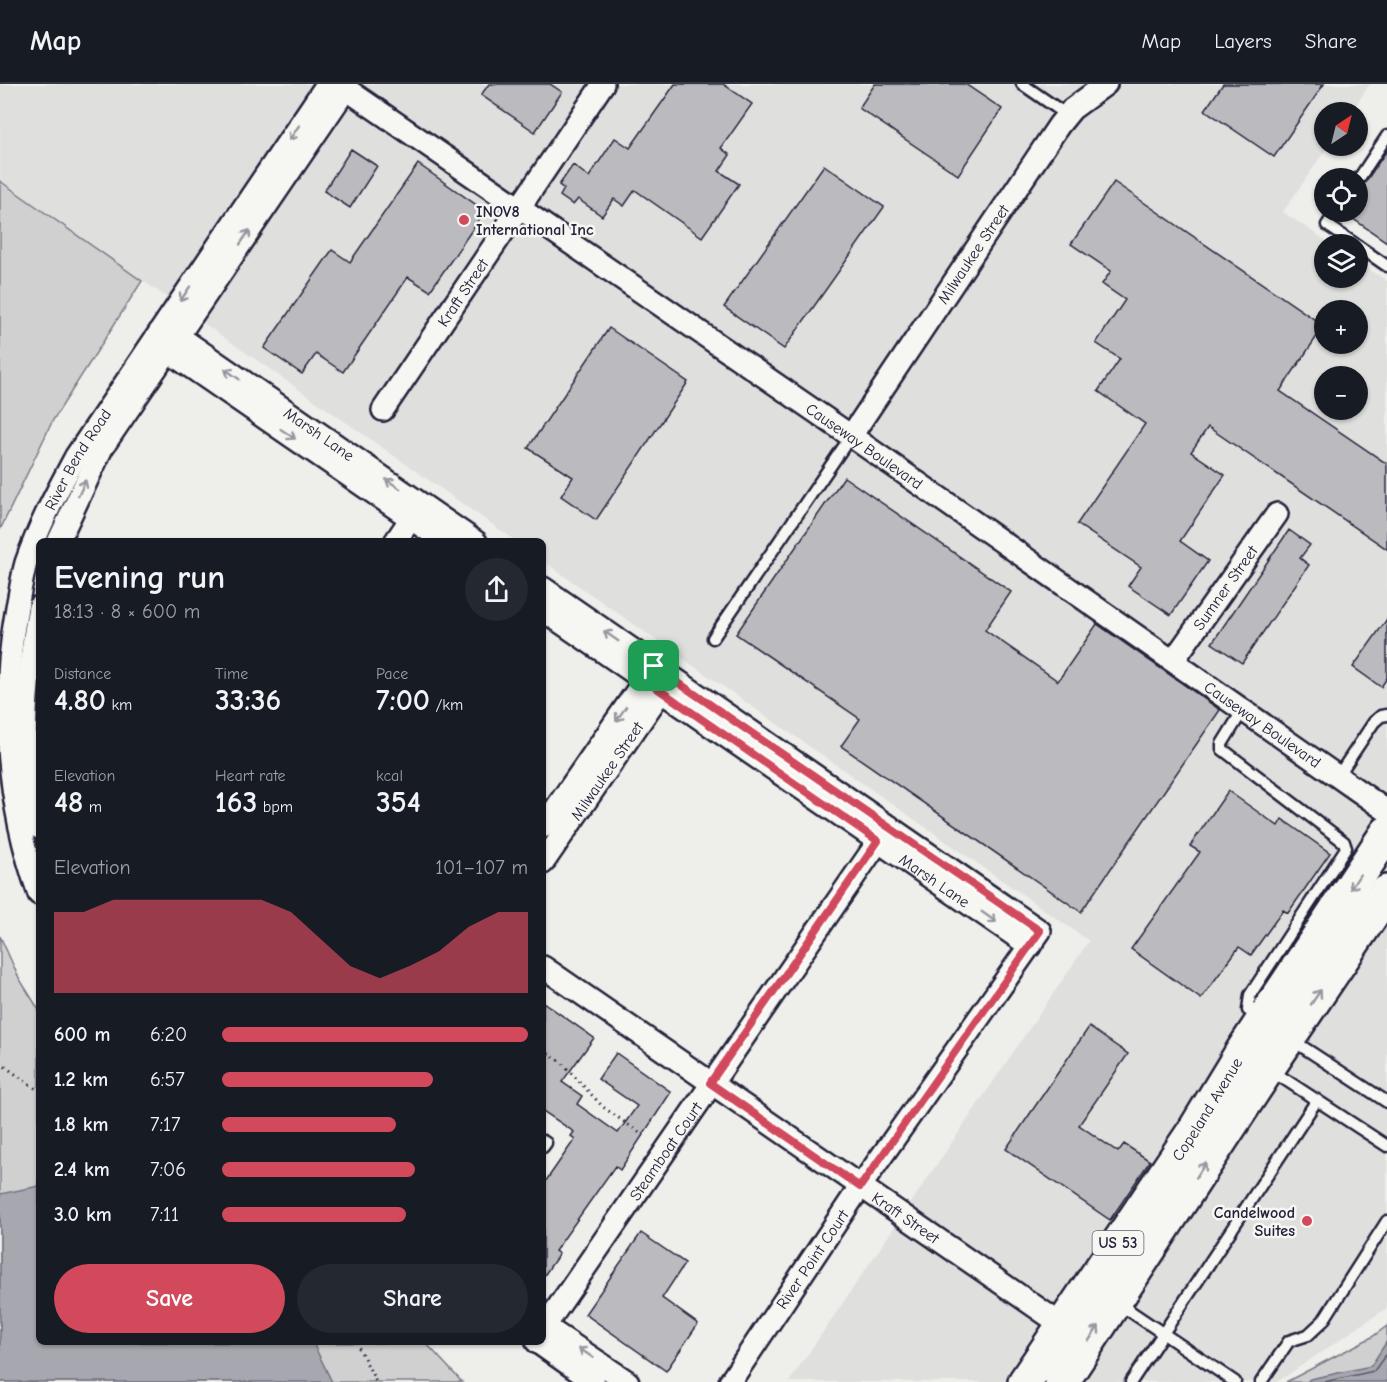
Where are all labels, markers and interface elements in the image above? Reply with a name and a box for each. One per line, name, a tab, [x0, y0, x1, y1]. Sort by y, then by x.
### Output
text: Map	[30, 25, 81, 57]
text: Map	[1142, 29, 1181, 53]
text: Layers	[1214, 29, 1272, 53]
text: Share	[1305, 29, 1357, 53]
north arrow	[1314, 102, 1368, 156]
map controls	[1314, 102, 1368, 420]
one-way arrow	[288, 124, 300, 140]
button: locate	[1314, 168, 1368, 222]
street label: Milwaukee Street	[934, 201, 1013, 307]
place label: INOV8 International Inc	[476, 203, 594, 239]
marker: INOV8 International Inc	[457, 213, 471, 227]
one-way arrow	[239, 229, 251, 246]
button: layers	[1314, 234, 1368, 288]
street label: Kraft Street	[434, 255, 493, 330]
one-way arrow	[179, 286, 192, 303]
button: +	[1314, 300, 1368, 354]
button: −	[1314, 366, 1368, 420]
one-way arrow	[225, 368, 241, 380]
street label: Causeway Boulevard	[802, 400, 926, 493]
street label: Marsh Lane	[280, 404, 357, 465]
street label: River Bend Road	[42, 406, 115, 513]
one-way arrow	[279, 428, 296, 440]
one-way arrow	[385, 478, 402, 490]
one-way arrow	[76, 480, 88, 498]
street label: Sumner Street	[1190, 542, 1262, 634]
text: Evening run	[54, 558, 225, 596]
button: share	[465, 558, 528, 621]
text: 18:13 · 8 × 600 m	[54, 600, 200, 623]
one-way arrow	[603, 630, 620, 642]
pin	[628, 640, 679, 691]
icon: arrive	[637, 649, 670, 682]
text: Distance	[54, 665, 111, 683]
text: Time	[215, 665, 248, 683]
text: Pace	[376, 665, 408, 683]
street label: Causeway Boulevard	[1201, 678, 1324, 772]
text: 4.80	[54, 683, 106, 718]
text: 33:36	[215, 683, 281, 718]
text: 7:00	[376, 683, 430, 718]
text: km	[106, 696, 132, 714]
text: /km	[430, 696, 463, 714]
one-way arrow	[615, 705, 627, 722]
street label: Milwaukee Street	[567, 718, 648, 824]
text: Elevation	[54, 767, 115, 785]
text: Heart rate	[215, 767, 286, 785]
text: kcal	[376, 767, 403, 785]
text: 48	[54, 785, 83, 820]
text: 163	[215, 785, 257, 820]
text: 354	[376, 785, 421, 820]
text: m	[83, 798, 102, 816]
text: bpm	[257, 798, 293, 816]
street label: Marsh Lane	[896, 851, 973, 912]
text: Elevation	[54, 856, 131, 879]
text: 101–107 m	[435, 856, 528, 879]
one-way arrow	[1348, 873, 1360, 890]
one-way arrow	[980, 911, 996, 923]
one-way arrow	[1310, 989, 1322, 1005]
text: 600 m	[54, 1023, 110, 1046]
text: 6:20	[150, 1023, 187, 1046]
street label: Copeland Avenue	[1169, 1055, 1246, 1164]
text: 1.2 km	[54, 1068, 108, 1091]
text: 6:57	[150, 1068, 185, 1091]
street label: Steamboat Court	[626, 1099, 707, 1204]
text: 1.8 km	[54, 1113, 109, 1136]
text: 7:17	[150, 1113, 180, 1136]
text: 2.4 km	[54, 1158, 110, 1181]
text: 7:06	[150, 1158, 186, 1181]
one-way arrow	[1195, 1162, 1207, 1179]
street label: Kraft Street	[868, 1189, 943, 1248]
text: 3.0 km	[54, 1203, 112, 1226]
text: 7:11	[150, 1203, 179, 1226]
place label: Candelwood Suites	[1214, 1204, 1295, 1240]
street label: River Point Court	[773, 1206, 853, 1313]
marker: Candelwood Suites	[1300, 1214, 1314, 1228]
road number: US 53	[1092, 1231, 1144, 1255]
button: Save	[54, 1264, 285, 1333]
button: Share	[297, 1264, 528, 1333]
one-way arrow	[1089, 1325, 1101, 1342]
one-way arrow	[578, 1347, 594, 1359]

